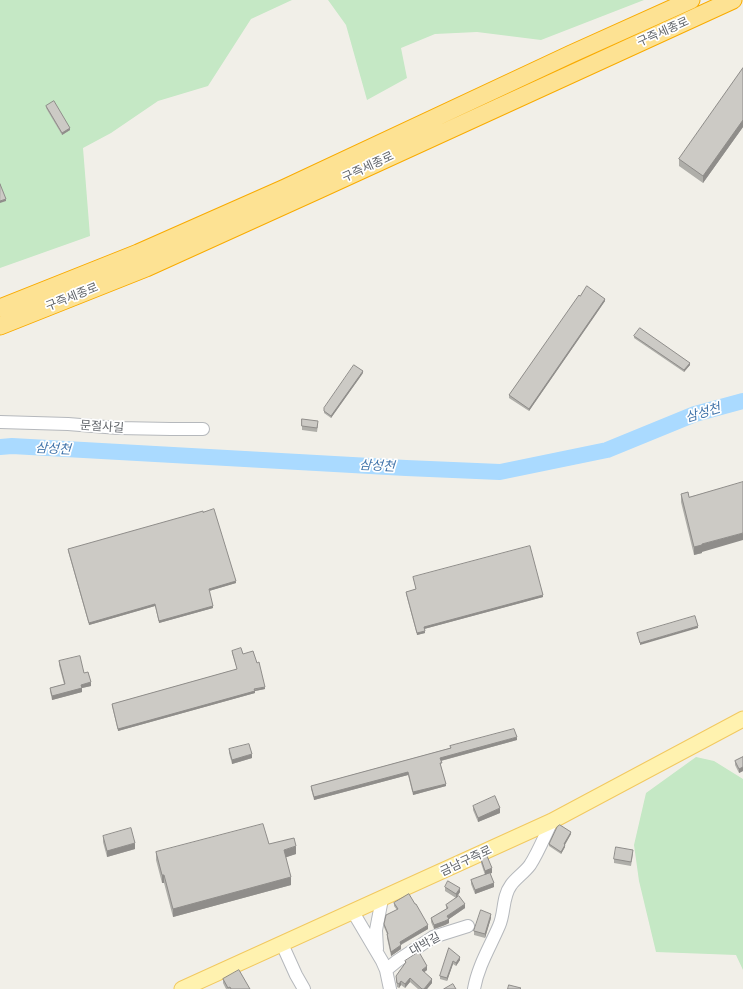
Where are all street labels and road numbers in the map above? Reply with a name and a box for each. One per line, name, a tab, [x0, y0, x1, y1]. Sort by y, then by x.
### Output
street label: 구즉세종로	[635, 14, 691, 50]
street label: 구즉세종로	[340, 149, 396, 185]
street label: 구즉세종로	[44, 280, 100, 314]
street label: 문절사길	[79, 418, 125, 436]
street label: 금남구즉로	[438, 843, 494, 879]
street label: 대박길	[407, 930, 443, 958]

